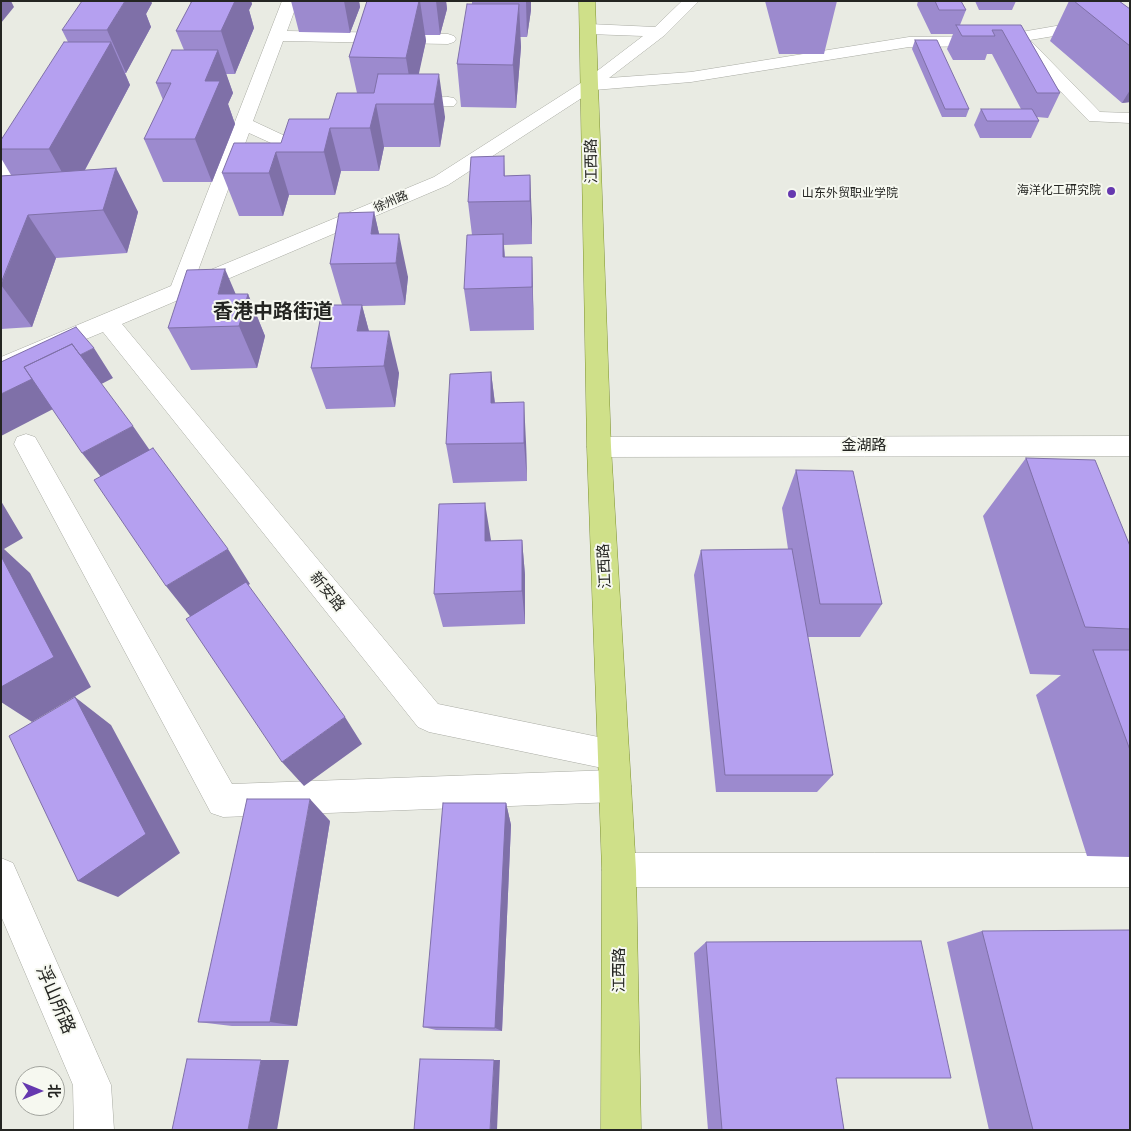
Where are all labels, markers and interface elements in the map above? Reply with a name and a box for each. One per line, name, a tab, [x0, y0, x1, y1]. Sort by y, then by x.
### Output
street label: 江西路	[583, 138, 601, 184]
place label: 海洋化工研究院	[1017, 184, 1101, 198]
marker: 海洋化工研究院	[1105, 185, 1117, 197]
place label: 山东外贸职业学院	[802, 187, 898, 201]
street label: 徐州路	[372, 188, 410, 216]
marker: 山东外贸职业学院	[786, 188, 798, 200]
district label: 香港中路街道	[213, 300, 333, 324]
street label: 金湖路	[842, 437, 886, 455]
street label: 江西路	[595, 543, 615, 589]
street label: 新安路	[306, 569, 348, 615]
street label: 江西路	[611, 948, 629, 992]
street label: 浮山所路	[31, 963, 79, 1037]
north arrow	[15, 1066, 65, 1116]
text: 北	[46, 1084, 62, 1098]

